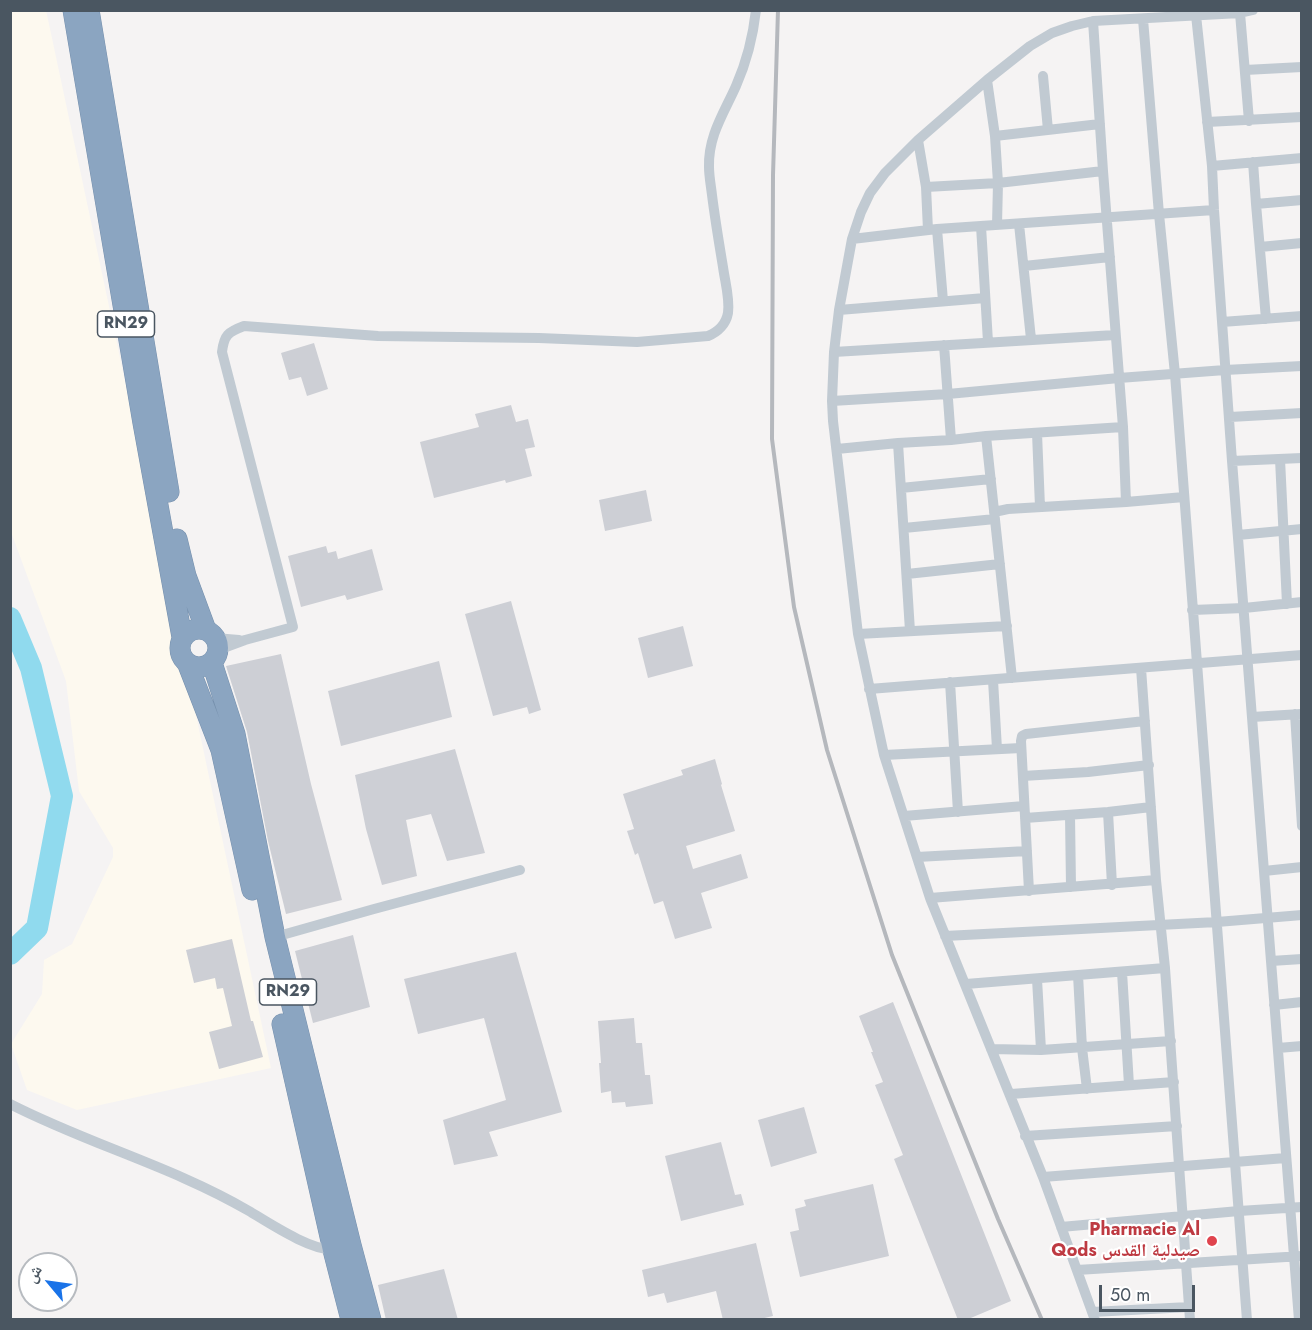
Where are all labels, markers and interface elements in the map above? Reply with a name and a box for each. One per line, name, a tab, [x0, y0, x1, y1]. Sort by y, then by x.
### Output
road number: RN29	[98, 311, 154, 337]
road number: RN29	[260, 979, 316, 1005]
place label: Pharmacie Al Qods صيدلية القدس	[1051, 1220, 1200, 1262]
marker: Pharmacie Al Qods صيدلية القدس	[1205, 1234, 1219, 1248]
north arrow	[18, 1252, 78, 1312]
text: ش	[19, 1261, 48, 1287]
scale bar	[1102, 1273, 1198, 1311]
text: 50 m	[1110, 1282, 1150, 1308]

